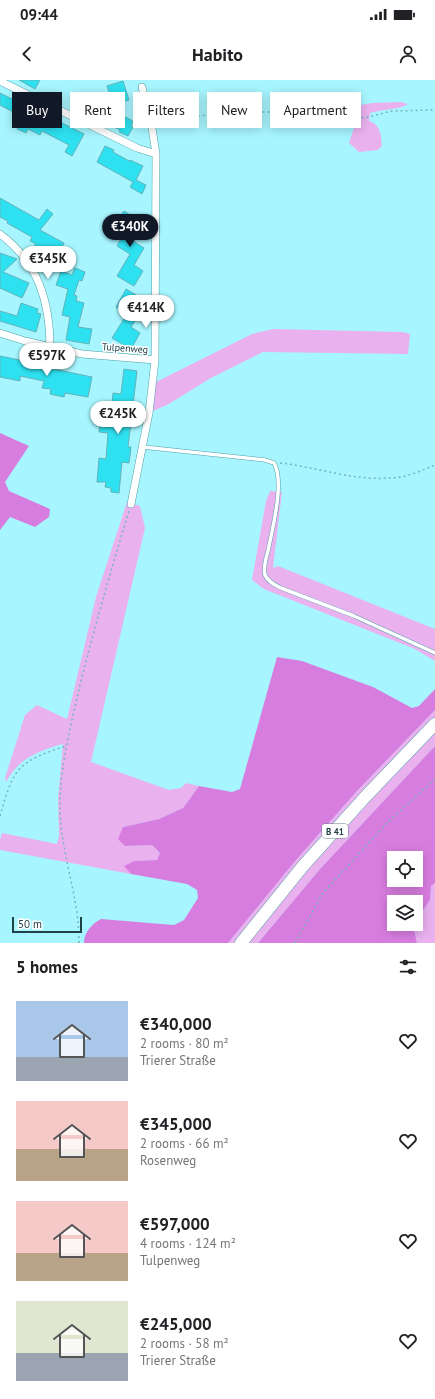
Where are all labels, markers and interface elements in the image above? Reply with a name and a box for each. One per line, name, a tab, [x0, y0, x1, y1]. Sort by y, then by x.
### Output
text: 09:44	[20, 5, 58, 24]
icon: back	[16, 43, 38, 65]
text: Habito	[192, 43, 243, 66]
icon: person	[397, 43, 419, 65]
chip: Buy	[12, 92, 62, 128]
chip: Rent	[70, 92, 125, 128]
chip: Filters	[133, 92, 199, 128]
chip: New	[207, 92, 262, 128]
chip: Apartment	[270, 92, 361, 128]
pin: €340K	[102, 214, 158, 248]
text: €340K	[111, 218, 149, 235]
pin: €345K	[20, 246, 76, 280]
text: €345K	[29, 250, 67, 267]
pin: €414K	[118, 295, 174, 329]
text: €414K	[127, 299, 165, 316]
street label: Tulpenweg	[101, 340, 149, 356]
pin: €597K	[19, 343, 75, 377]
text: €597K	[28, 347, 66, 364]
pin: €245K	[90, 401, 146, 435]
text: €245K	[99, 405, 137, 422]
road number: B 41	[322, 824, 348, 838]
map controls	[387, 851, 423, 931]
button: locate	[387, 851, 423, 887]
button: layers	[387, 895, 423, 931]
scale bar	[12, 915, 82, 934]
text: 50 m	[18, 917, 42, 931]
text: 5 homes	[16, 956, 78, 978]
icon: filters	[397, 956, 419, 978]
text: €340,000	[140, 1013, 212, 1035]
icon: home	[48, 1017, 96, 1065]
icon: heart	[397, 1030, 419, 1052]
text: 2 rooms · 80 m²	[140, 1035, 229, 1052]
text: Trierer Straße	[140, 1052, 216, 1069]
text: €345,000	[140, 1113, 212, 1135]
icon: home	[48, 1117, 96, 1165]
icon: heart	[397, 1130, 419, 1152]
text: 2 rooms · 66 m²	[140, 1135, 229, 1152]
text: Rosenweg	[140, 1152, 196, 1169]
text: €597,000	[140, 1213, 210, 1235]
icon: home	[48, 1217, 96, 1265]
icon: heart	[397, 1230, 419, 1252]
text: 4 rooms · 124 m²	[140, 1235, 236, 1252]
text: Tulpenweg	[140, 1252, 200, 1269]
text: €245,000	[140, 1313, 212, 1335]
icon: home	[48, 1317, 96, 1365]
icon: heart	[397, 1330, 419, 1352]
text: 2 rooms · 58 m²	[140, 1335, 229, 1352]
text: Trierer Straße	[140, 1352, 216, 1369]

